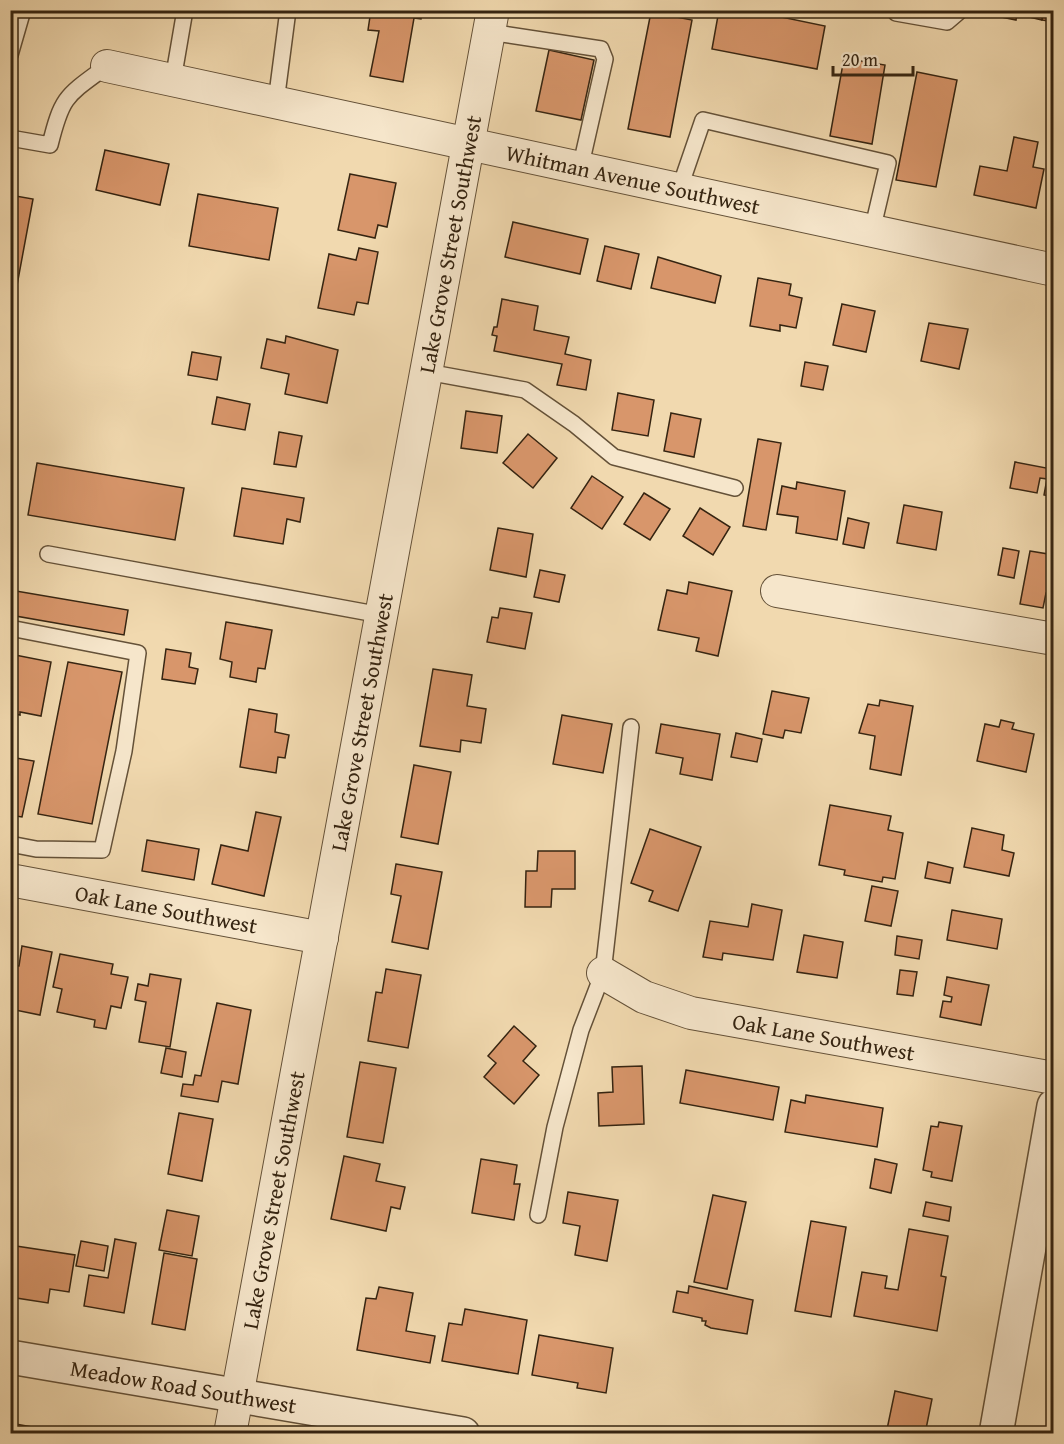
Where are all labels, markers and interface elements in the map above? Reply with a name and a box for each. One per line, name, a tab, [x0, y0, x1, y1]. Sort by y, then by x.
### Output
scale bar	[833, 39, 912, 77]
text: 20 m	[842, 46, 878, 73]
street label: Lake Grove Street Southwest	[410, 112, 489, 376]
street label: Whitman Avenue Southwest	[503, 136, 763, 222]
street label: Lake Grove Street Southwest	[322, 590, 401, 854]
street label: Oak Lane Southwest	[73, 876, 260, 942]
street label: Oak Lane Southwest	[730, 1005, 918, 1069]
street label: Lake Grove Street Southwest	[234, 1068, 313, 1332]
street label: Meadow Road Southwest	[68, 1352, 299, 1421]

